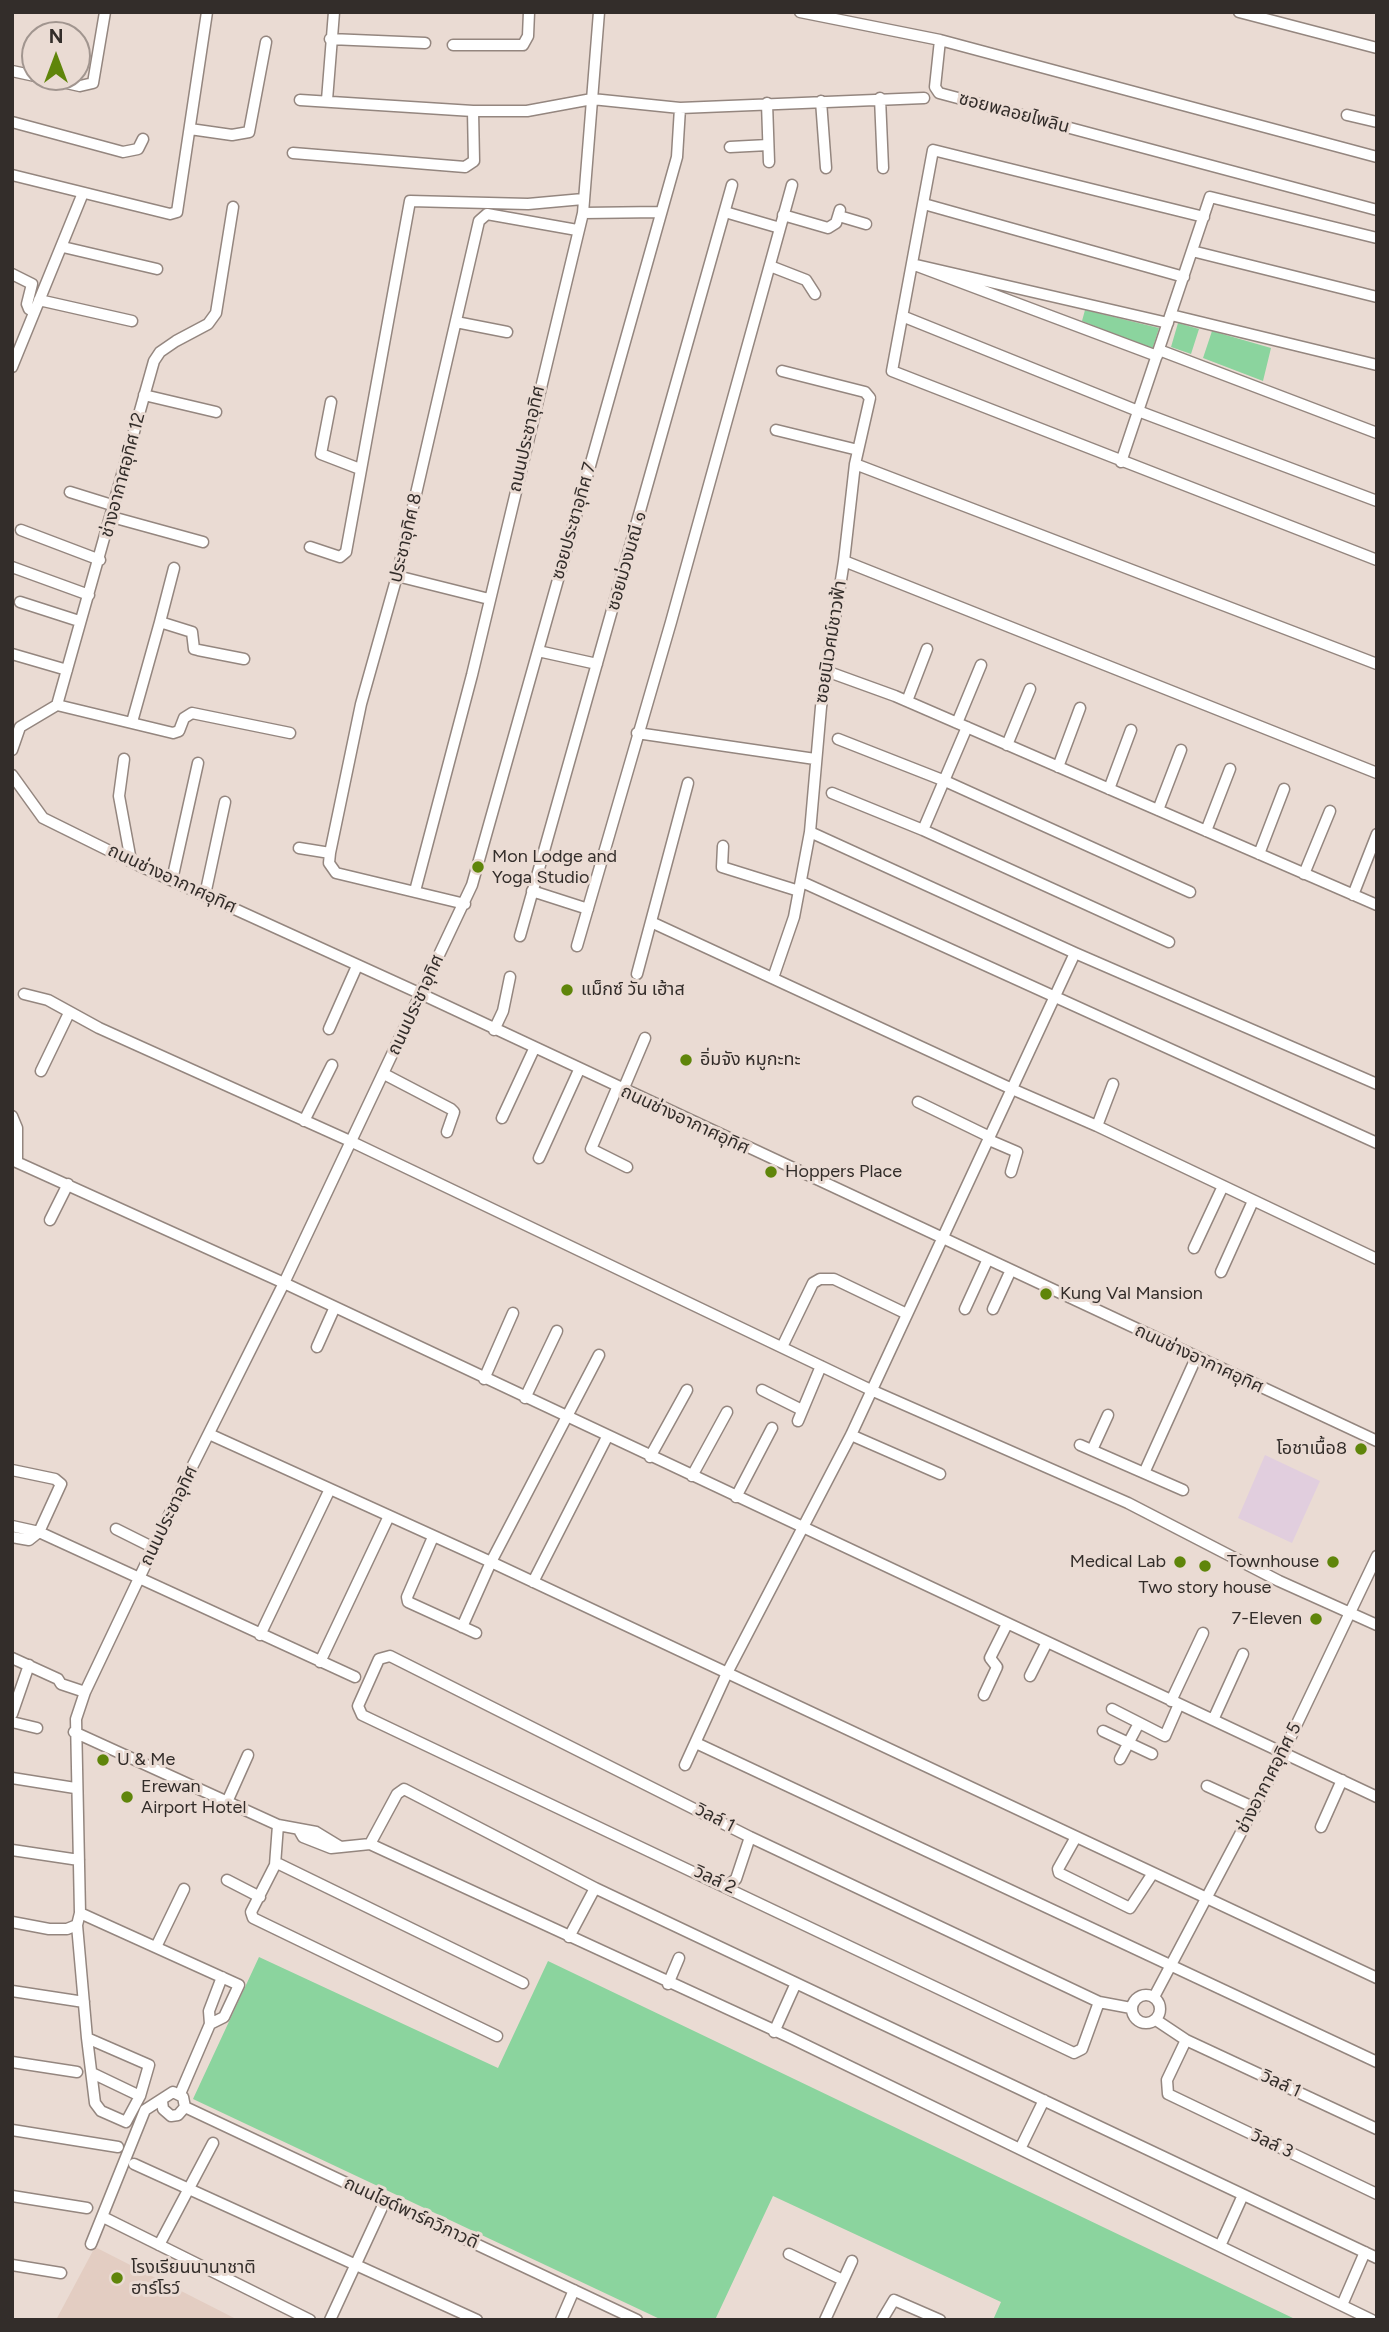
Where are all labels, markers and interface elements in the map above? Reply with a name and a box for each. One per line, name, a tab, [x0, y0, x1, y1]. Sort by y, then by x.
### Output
north arrow	[21, 21, 91, 91]
text: N	[49, 25, 63, 48]
street label: ซอยพลอยไพลิน	[956, 88, 1072, 138]
street label: ถนนประชาอุทิศ	[504, 384, 550, 494]
street label: ช่างอากาศอุทิศ 12	[96, 410, 150, 540]
street label: ซอยประชาอุทิศ 7	[547, 460, 601, 582]
street label: ประชาอุทิศ 8	[385, 491, 427, 585]
street label: ซอยม่วงมณี ๑	[603, 509, 651, 613]
street label: ซอยนิเวศม์ชาวฟ้า	[811, 579, 851, 705]
street label: ถนนช่างอากาศอุทิศ	[104, 840, 240, 918]
place label: Mon Lodge and Yoga Studio	[492, 846, 617, 888]
marker: Mon Lodge and Yoga Studio	[470, 859, 486, 875]
street label: ถนนประชาอุทิศ	[383, 951, 449, 1059]
place label: แม็กซ์ วัน เฮ้าส	[581, 979, 685, 1001]
marker: แม็กซ์ วัน เฮ้าส	[559, 982, 575, 998]
place label: อิ่มจัง หมูกะทะ	[700, 1049, 801, 1071]
marker: อิ่มจัง หมูกะทะ	[678, 1052, 694, 1068]
street label: ถนนช่างอากาศอุทิศ	[617, 1081, 753, 1159]
place label: Hoppers Place	[785, 1161, 902, 1183]
marker: Hoppers Place	[763, 1164, 779, 1180]
place label: Kung Val Mansion	[1060, 1283, 1203, 1305]
marker: Kung Val Mansion	[1038, 1286, 1054, 1302]
street label: ถนนช่างอากาศอุทิศ	[1131, 1320, 1267, 1398]
place label: โอชาเนื้อ8	[1276, 1438, 1347, 1460]
marker: โอชาเนื้อ8	[1353, 1441, 1369, 1457]
street label: ถนนประชาอุทิศ	[136, 1463, 202, 1569]
place label: Medical Lab	[1070, 1551, 1166, 1573]
place label: Townhouse	[1227, 1551, 1319, 1573]
marker: Medical Lab	[1172, 1554, 1188, 1570]
marker: Townhouse	[1325, 1554, 1341, 1570]
marker: Two story house	[1197, 1558, 1213, 1574]
place label: Two story house	[1139, 1577, 1271, 1599]
place label: 7-Eleven	[1232, 1608, 1302, 1630]
marker: 7-Eleven	[1308, 1611, 1324, 1627]
street label: ช่างอากาศอุทิศ 5	[1232, 1719, 1306, 1837]
place label: U & Me	[117, 1749, 175, 1771]
marker: U & Me	[95, 1752, 111, 1768]
place label: Erewan Airport Hotel	[141, 1776, 246, 1818]
marker: Erewan Airport Hotel	[119, 1789, 135, 1805]
street label: วิลล์ 1	[692, 1799, 738, 1837]
street label: วิลล์ 2	[691, 1861, 739, 1899]
street label: วิลล์ 1	[1258, 2065, 1304, 2103]
street label: วิลล์ 3	[1248, 2125, 1296, 2163]
street label: ถนนไฮด์พาร์ควิภาวดี	[340, 2172, 482, 2254]
place label: โรงเรียนนานาชาติ ฮาร์โรว์	[131, 2257, 256, 2300]
marker: โรงเรียนนานาชาติ ฮาร์โรว์	[109, 2270, 125, 2286]

